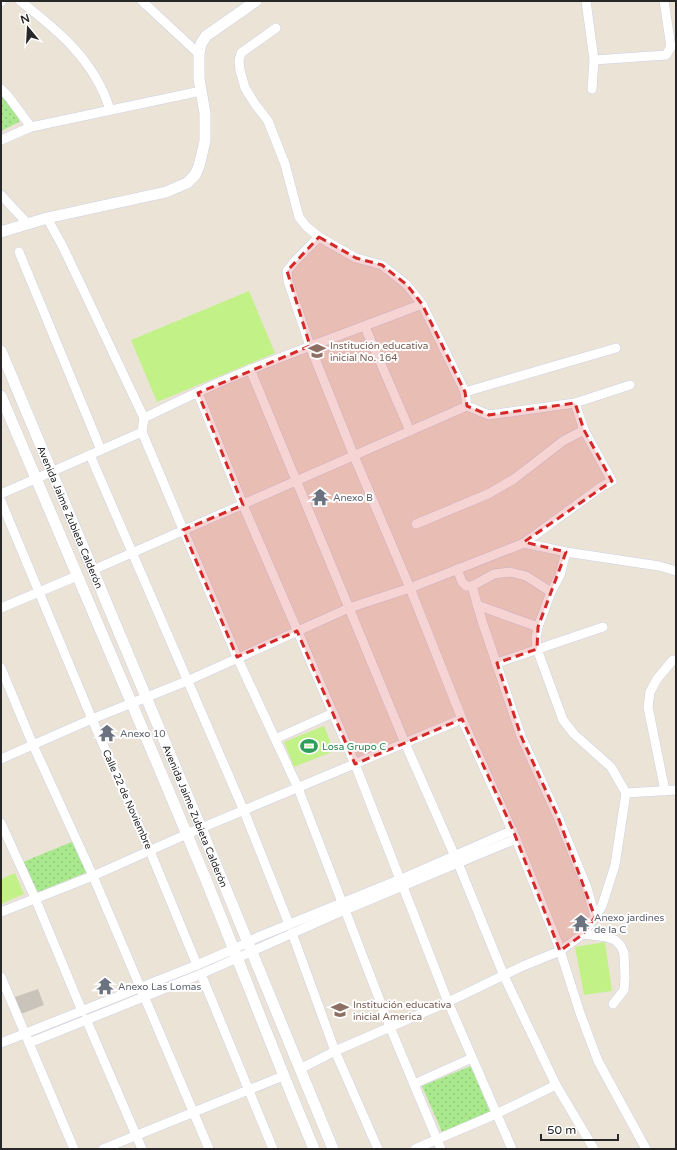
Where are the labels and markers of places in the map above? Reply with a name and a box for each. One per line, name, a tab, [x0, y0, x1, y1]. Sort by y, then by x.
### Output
place label: Institución educativa inicial No. 164	[330, 340, 428, 364]
school or university icon: Institución educativa inicial No. 164	[307, 341, 327, 361]
temple icon: Anexo B	[310, 487, 330, 507]
place label: Anexo B	[333, 492, 373, 504]
temple icon: Anexo 10	[97, 723, 117, 743]
place label: Anexo 10	[120, 728, 166, 740]
sports icon: Losa Grupo C	[299, 736, 319, 756]
place label: Losa Grupo C	[322, 741, 386, 753]
place label: Anexo jardines de la C	[594, 912, 664, 936]
temple icon: Anexo jardines de la C	[571, 913, 591, 933]
temple icon: Anexo Las Lomas	[95, 976, 115, 996]
place label: Anexo Las Lomas	[118, 981, 201, 993]
place label: Institución educativa inicial America	[353, 999, 451, 1023]
school or university icon: Institución educativa inicial America	[330, 1000, 350, 1020]

